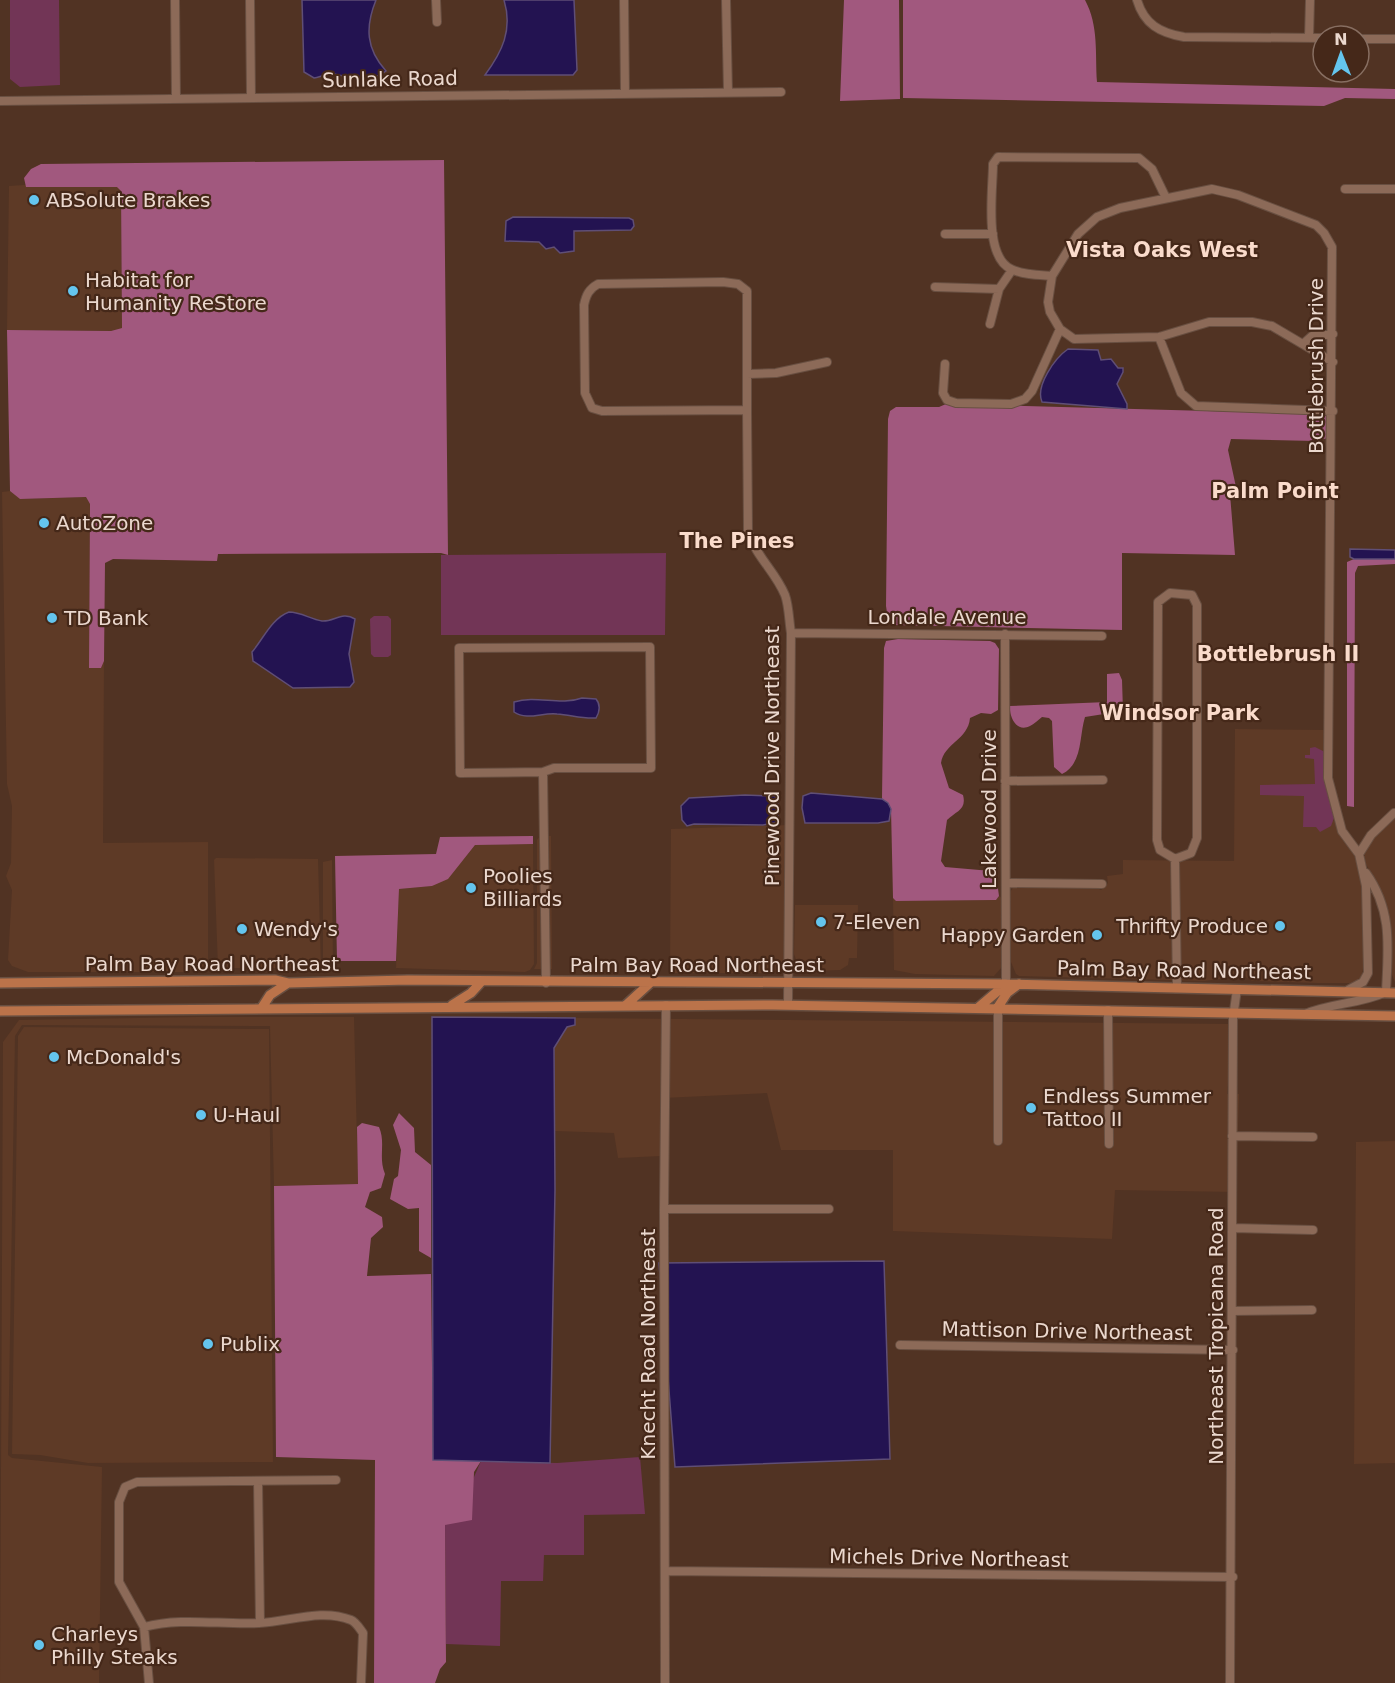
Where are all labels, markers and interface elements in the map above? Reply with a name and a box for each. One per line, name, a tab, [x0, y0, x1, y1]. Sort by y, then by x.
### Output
north arrow	[1311, 24, 1371, 84]
text: N	[1334, 30, 1348, 49]
street label: Sunlake Road	[322, 66, 458, 92]
place label: ABSolute Brakes	[46, 188, 211, 212]
marker: ABSolute Brakes	[27, 193, 41, 207]
district label: Vista Oaks West	[1066, 238, 1258, 262]
place label: Habitat for Humanity ReStore	[85, 268, 267, 315]
street label: Bottlebrush Drive	[1304, 278, 1328, 454]
marker: Habitat for Humanity ReStore	[66, 284, 80, 298]
district label: Palm Point	[1211, 479, 1339, 503]
place label: AutoZone	[56, 511, 153, 535]
marker: AutoZone	[37, 516, 51, 530]
district label: The Pines	[679, 529, 795, 553]
street label: Londale Avenue	[867, 605, 1027, 629]
place label: TD Bank	[63, 606, 149, 630]
marker: TD Bank	[45, 611, 59, 625]
street label: Pinewood Drive Northeast	[760, 626, 784, 886]
district label: Bottlebrush II	[1197, 642, 1359, 666]
district label: Windsor Park	[1101, 701, 1260, 725]
street label: Lakewood Drive	[977, 729, 1001, 889]
place label: Poolies Billiards	[483, 864, 562, 911]
marker: Poolies Billiards	[464, 881, 478, 895]
place label: 7-Eleven	[833, 910, 920, 934]
place label: Thrifty Produce	[1115, 914, 1268, 938]
marker: 7-Eleven	[814, 915, 828, 929]
place label: Wendy's	[254, 917, 338, 941]
marker: Thrifty Produce	[1273, 919, 1287, 933]
marker: Wendy's	[235, 922, 249, 936]
place label: Happy Garden	[941, 923, 1085, 947]
marker: Happy Garden	[1090, 928, 1104, 942]
street label: Palm Bay Road Northeast	[85, 952, 339, 976]
street label: Palm Bay Road Northeast	[570, 953, 824, 977]
street label: Palm Bay Road Northeast	[1057, 956, 1311, 984]
place label: McDonald's	[66, 1045, 181, 1069]
marker: McDonald's	[47, 1050, 61, 1064]
place label: Endless Summer Tattoo II	[1042, 1084, 1212, 1131]
marker: Endless Summer Tattoo II	[1024, 1101, 1038, 1115]
place label: U-Haul	[213, 1103, 280, 1127]
marker: U-Haul	[194, 1108, 208, 1122]
street label: Northeast Tropicana Road	[1204, 1207, 1228, 1465]
street label: Knecht Road Northeast	[636, 1228, 660, 1460]
street label: Mattison Drive Northeast	[941, 1317, 1193, 1345]
place label: Publix	[220, 1332, 280, 1356]
marker: Publix	[201, 1337, 215, 1351]
street label: Michels Drive Northeast	[829, 1544, 1069, 1572]
place label: Charleys Philly Steaks	[51, 1622, 178, 1669]
marker: Charleys Philly Steaks	[32, 1638, 46, 1652]

